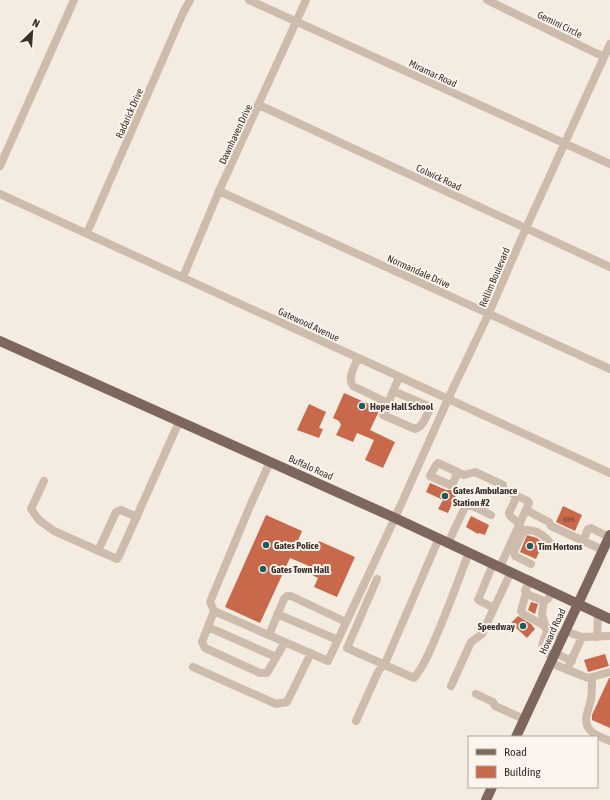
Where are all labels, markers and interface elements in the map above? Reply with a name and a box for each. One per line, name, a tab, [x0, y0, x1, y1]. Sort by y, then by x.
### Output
street label: Gemini Circle	[536, 9, 584, 40]
north arrow	[12, 12, 52, 52]
text: N	[31, 16, 42, 30]
street label: Miramar Road	[407, 58, 459, 89]
street label: Radarick Drive	[114, 86, 145, 140]
street label: Dawnhaven Drive	[217, 102, 254, 166]
street label: Colwick Road	[414, 162, 463, 193]
street label: Rellim Boulevard	[477, 246, 512, 308]
street label: Normandale Drive	[386, 253, 452, 290]
street label: Gatewood Avenue	[276, 305, 342, 344]
marker: Hope Hall School	[357, 401, 367, 411]
place label: Hope Hall School	[370, 401, 433, 412]
street label: Buffalo Road	[287, 453, 335, 482]
place label: Gates Ambulance Station #2	[453, 485, 518, 508]
marker: Gates Ambulance Station #2	[440, 491, 450, 501]
house number: 695	[563, 515, 575, 524]
marker: Gates Police	[261, 540, 271, 550]
place label: Gates Police	[274, 540, 319, 551]
marker: Tim Hortons	[525, 541, 535, 551]
place label: Tim Hortons	[538, 541, 583, 552]
marker: Gates Town Hall	[258, 564, 268, 574]
place label: Gates Town Hall	[271, 564, 330, 575]
street label: Howard Road	[537, 606, 568, 656]
place label: Speedway	[478, 621, 516, 632]
marker: Speedway	[518, 621, 528, 631]
legend	[468, 736, 598, 788]
text: Road	[504, 745, 527, 759]
text: Building	[504, 765, 542, 779]

